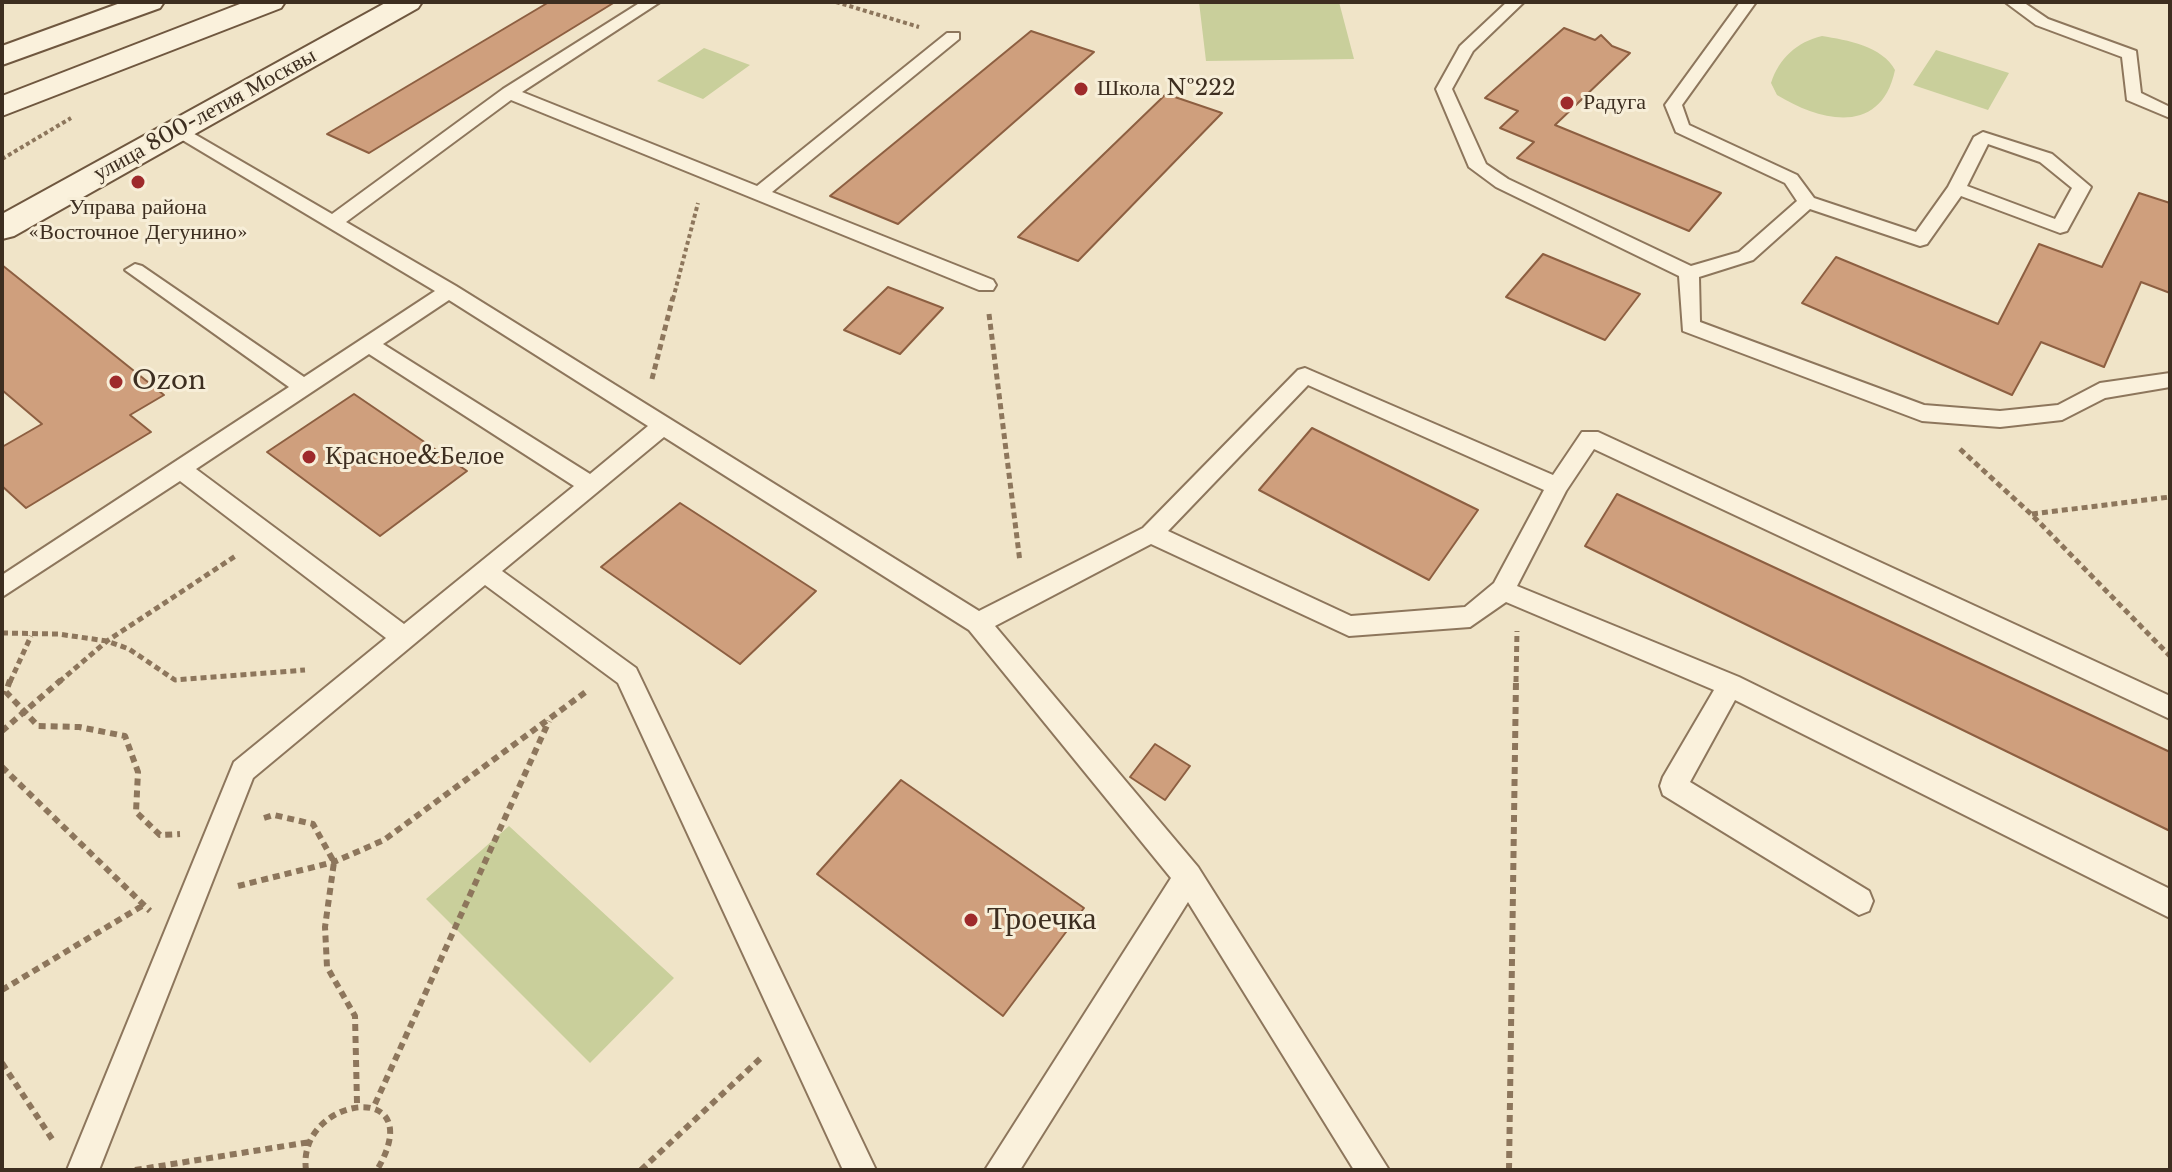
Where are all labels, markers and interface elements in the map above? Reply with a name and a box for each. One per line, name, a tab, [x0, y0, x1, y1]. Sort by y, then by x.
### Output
street label: улица 800-летия Москвы	[89, 43, 321, 187]
place label: Школа №222	[1097, 76, 1235, 102]
marker: Школа №222	[1072, 80, 1090, 98]
place label: Радуга	[1583, 90, 1646, 116]
marker: Радуга	[1558, 94, 1576, 112]
marker: Управа района «Восточное Дегунино»	[129, 173, 147, 191]
place label: Управа района «Восточное Дегунино»	[29, 195, 247, 246]
place label: Ozon	[132, 366, 206, 398]
marker: Ozon	[107, 373, 125, 391]
place label: Красное&Белое	[325, 441, 504, 473]
marker: Красное&Белое	[300, 448, 318, 466]
place label: Троечка	[987, 901, 1096, 939]
marker: Троечка	[962, 911, 980, 929]

